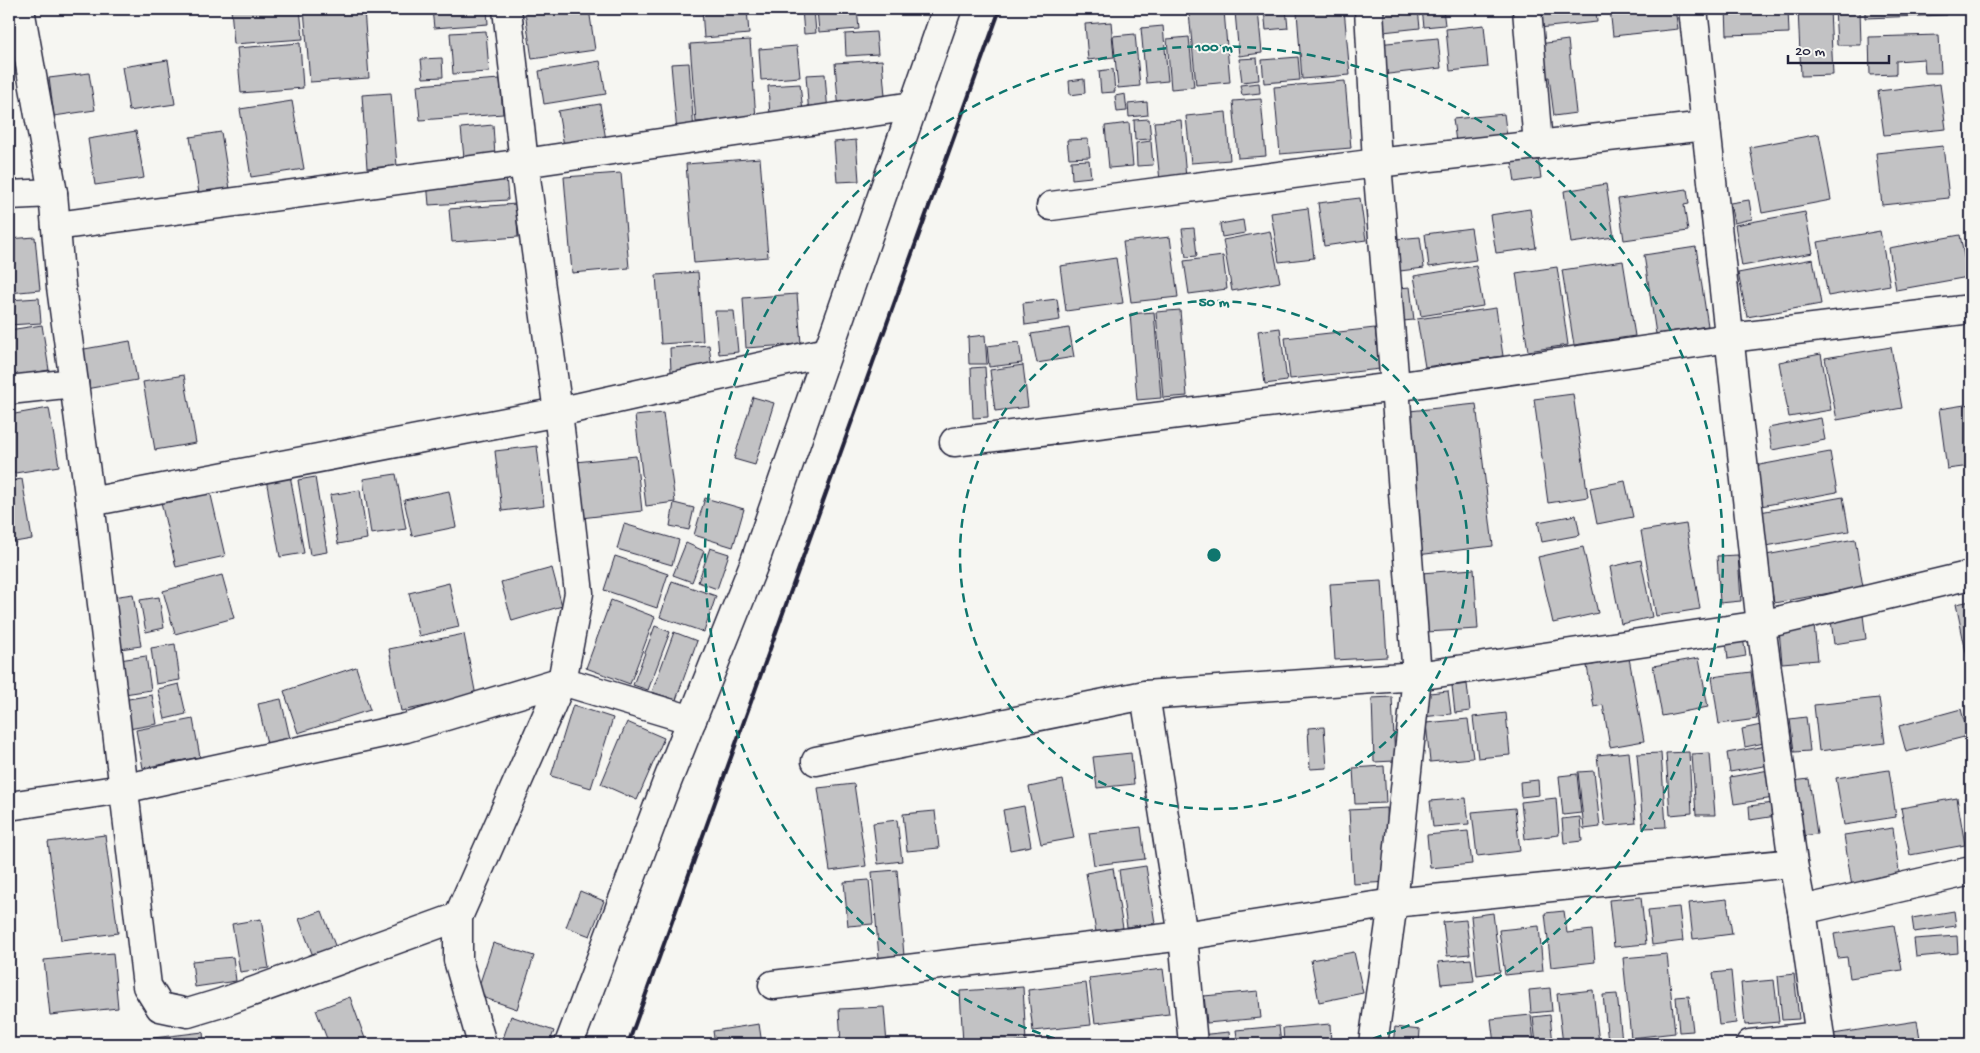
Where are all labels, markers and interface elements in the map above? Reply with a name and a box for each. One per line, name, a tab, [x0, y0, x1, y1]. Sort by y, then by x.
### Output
scale bar	[1788, 32, 1889, 64]
text: 100 m	[1194, 39, 1233, 57]
text: 20 m	[1795, 43, 1825, 61]
text: 50 m	[1199, 294, 1230, 312]
centre of rings	[1205, 546, 1223, 564]

